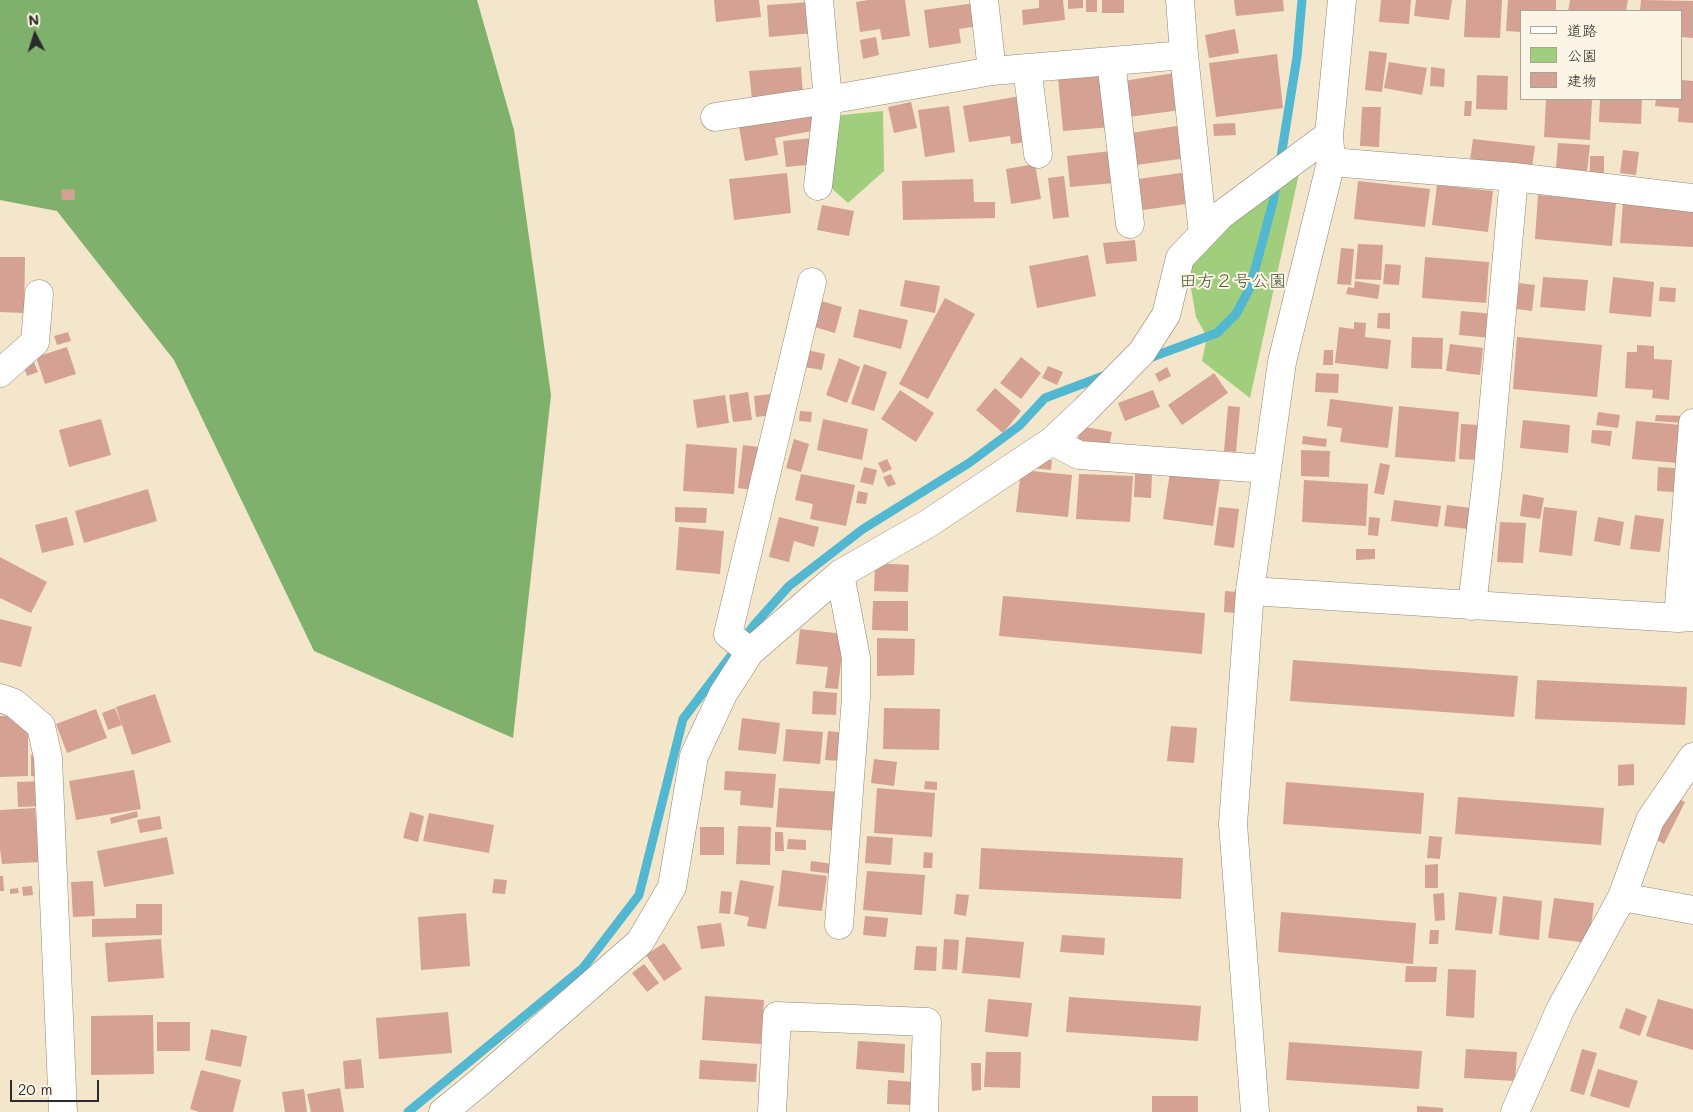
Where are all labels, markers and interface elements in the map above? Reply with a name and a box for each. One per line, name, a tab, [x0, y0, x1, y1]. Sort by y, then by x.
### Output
north arrow	[10, 10, 60, 60]
text: N	[28, 10, 40, 29]
legend	[1520, 10, 1683, 100]
text: 道路	[1567, 20, 1597, 40]
text: 公園	[1567, 45, 1597, 65]
text: 建物	[1567, 70, 1597, 90]
park label: 田方２号公園	[1179, 270, 1287, 292]
scale bar	[12, 1070, 101, 1102]
text: 20 m	[18, 1079, 52, 1099]

